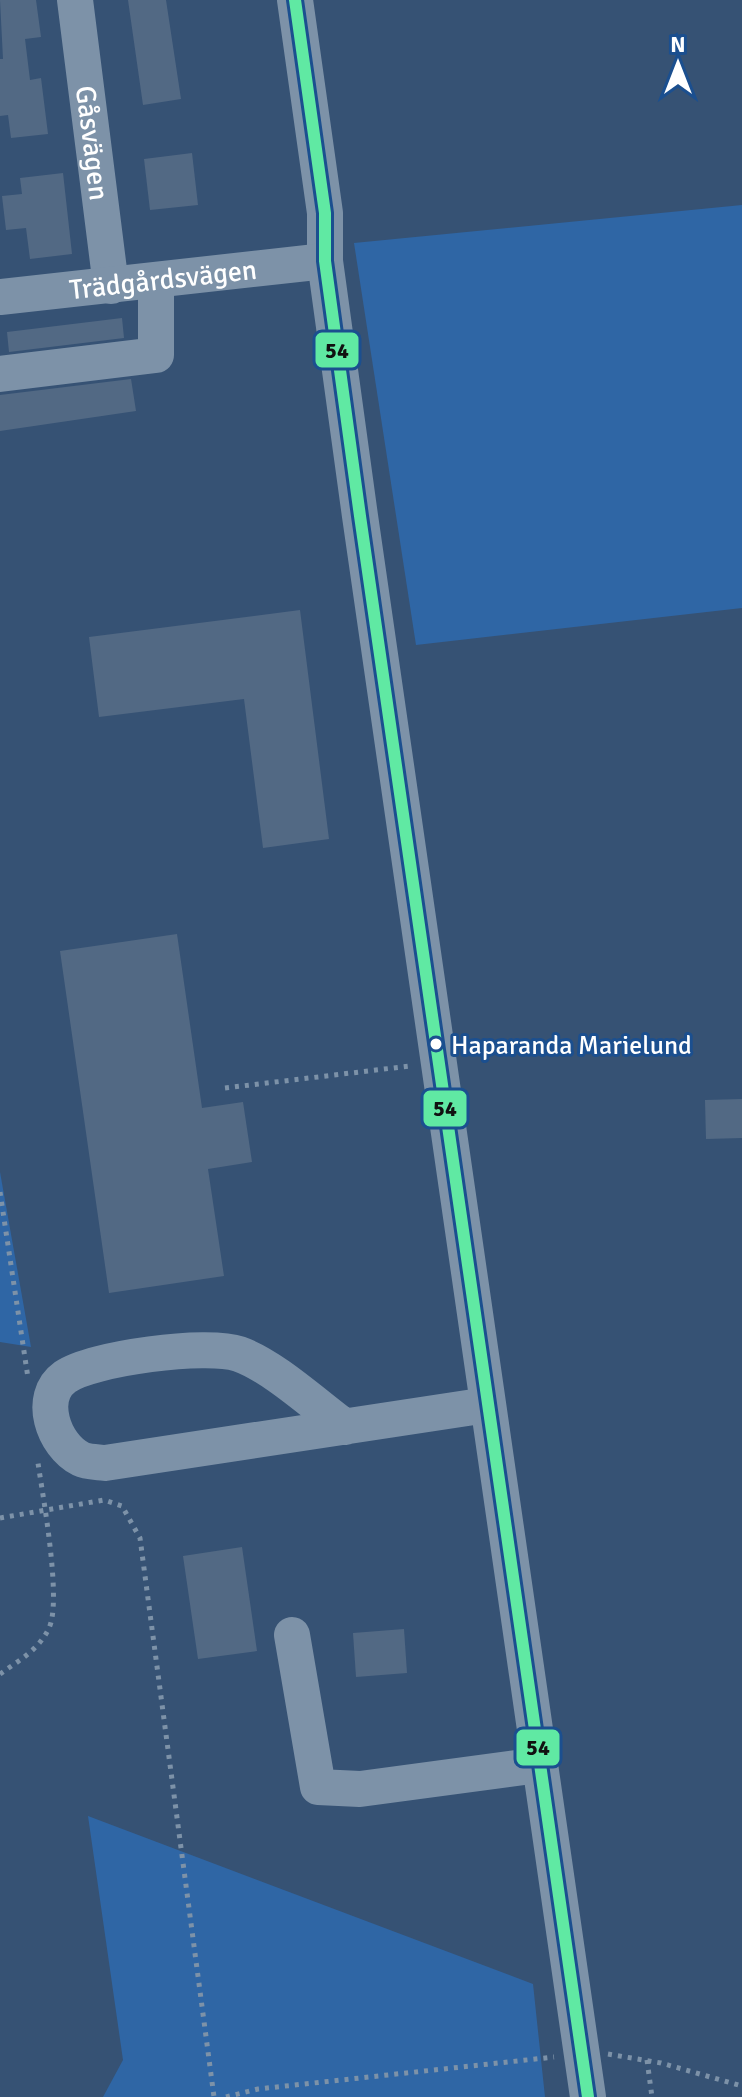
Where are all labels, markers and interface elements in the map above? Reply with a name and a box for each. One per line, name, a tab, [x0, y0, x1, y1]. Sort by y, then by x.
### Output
north arrow	[638, 24, 718, 104]
text: N	[670, 31, 686, 58]
street label: Gåsvägen	[68, 84, 116, 202]
street label: Trädgårdsvägen	[68, 253, 259, 307]
line badge: 54	[314, 331, 360, 369]
text: 54	[325, 337, 349, 364]
place label: Haparanda Marielund	[451, 1030, 692, 1062]
marker: Haparanda Marielund	[428, 1036, 444, 1052]
line badge: 54	[422, 1089, 468, 1128]
text: 54	[433, 1095, 457, 1122]
line badge: 54	[515, 1728, 561, 1767]
text: 54	[526, 1734, 550, 1761]

